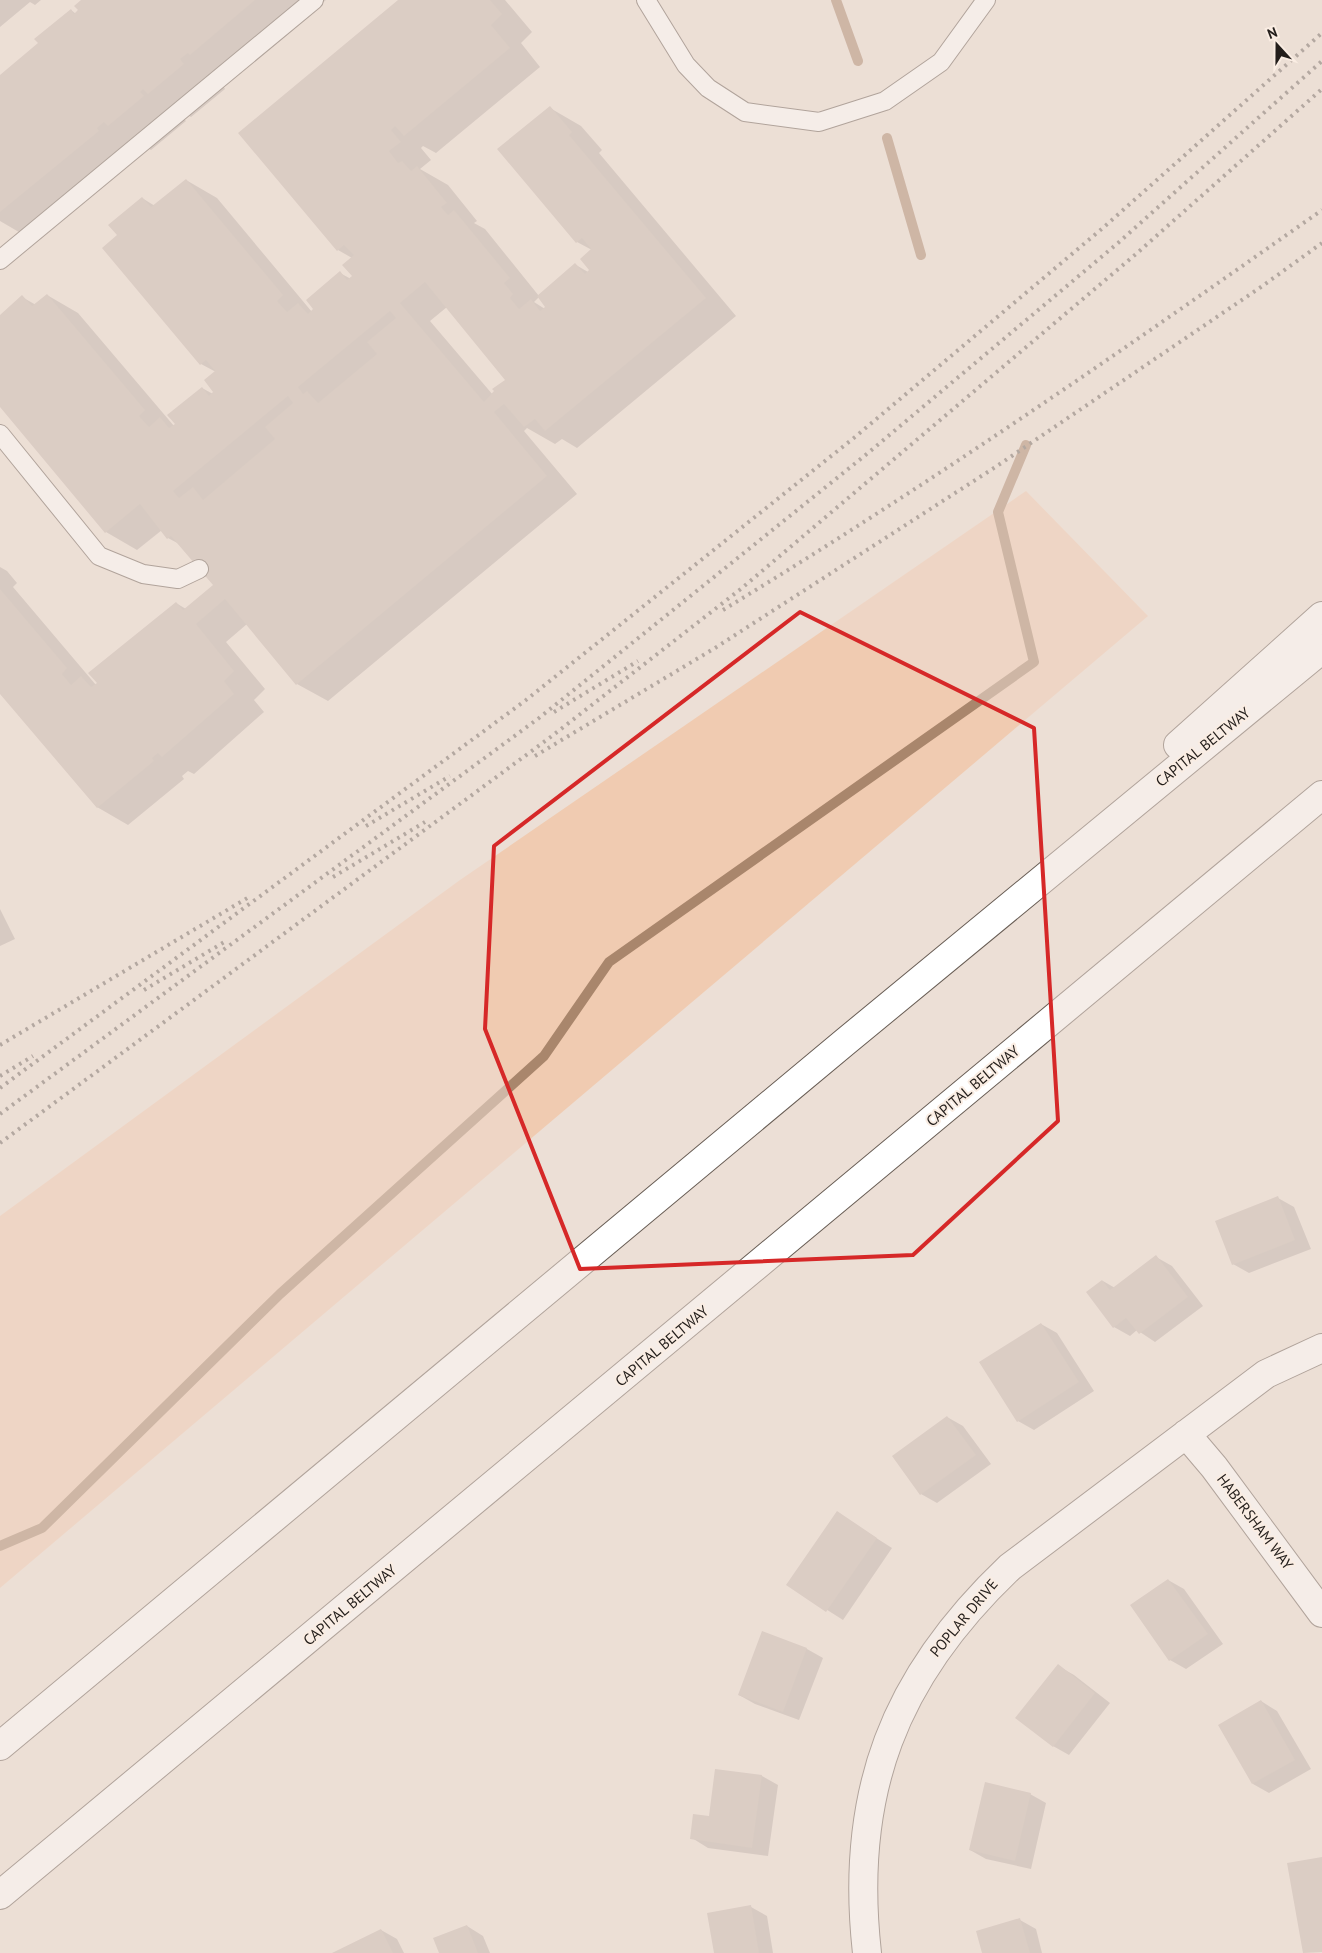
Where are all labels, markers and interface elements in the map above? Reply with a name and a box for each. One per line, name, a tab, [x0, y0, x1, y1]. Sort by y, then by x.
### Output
north arrow	[1252, 20, 1302, 70]
text: N	[1265, 23, 1280, 43]
street label: CAPITAL BELTWAY	[1152, 702, 1254, 791]
street label: CAPITAL BELTWAY	[922, 1041, 1024, 1130]
street label: CAPITAL BELTWAY	[611, 1301, 713, 1390]
street label: HABERSHAM WAY	[1213, 1470, 1298, 1574]
street label: CAPITAL BELTWAY	[299, 1560, 401, 1649]
street label: POPLAR DRIVE	[925, 1575, 1002, 1661]

